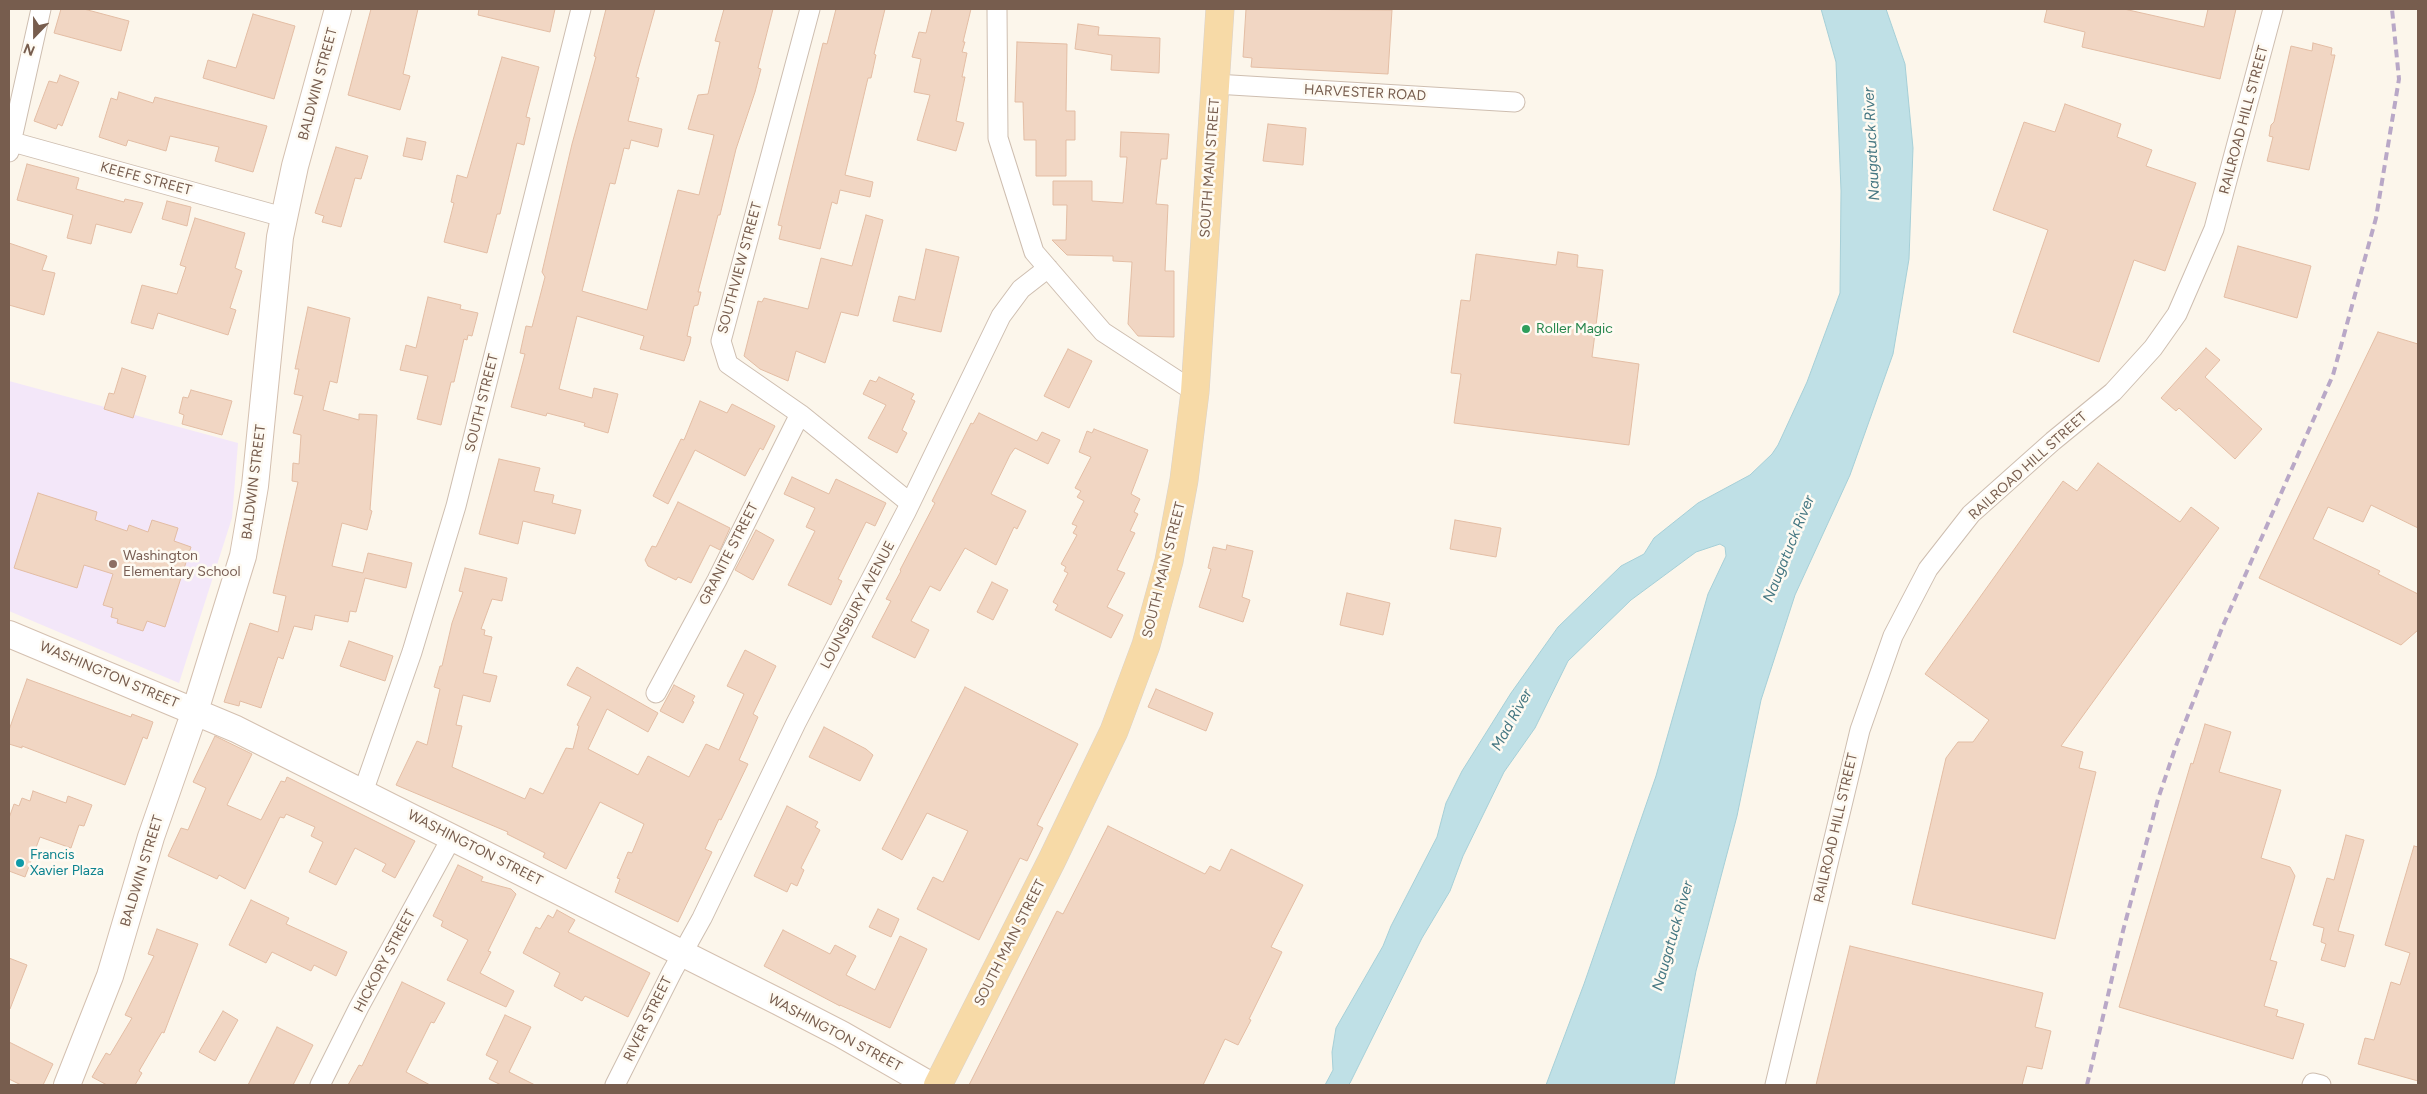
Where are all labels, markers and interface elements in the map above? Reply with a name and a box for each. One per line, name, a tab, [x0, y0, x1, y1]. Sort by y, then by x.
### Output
north arrow	[10, 10, 60, 60]
street label: BALDWIN STREET	[295, 26, 341, 142]
text: N	[21, 39, 37, 59]
street label: RAILROAD HILL STREET	[2216, 44, 2272, 196]
street label: HARVESTER ROAD	[1303, 81, 1427, 105]
water label: Naugatuck River	[1860, 87, 1884, 201]
street label: SOUTH MAIN STREET	[1197, 98, 1223, 238]
street label: KEEFE STREET	[98, 159, 194, 199]
street label: SOUTHVIEW STREET	[714, 200, 766, 336]
place label: Roller Magic	[1536, 321, 1613, 337]
marker: Roller Magic	[1520, 323, 1532, 335]
street label: SOUTH STREET	[462, 352, 502, 454]
street label: RAILROAD HILL STREET	[1965, 408, 2091, 524]
street label: BALDWIN STREET	[239, 424, 269, 540]
water label: Naugatuck River	[1759, 493, 1819, 605]
street label: GRANITE STREET	[696, 500, 762, 608]
street label: SOUTH MAIN STREET	[1139, 500, 1189, 640]
street label: LOUNSBURY AVENUE	[817, 538, 899, 672]
place label: Washington Elementary School	[123, 548, 241, 580]
marker: Washington Elementary School	[107, 558, 119, 570]
street label: WASHINGTON STREET	[37, 638, 181, 712]
water label: Mad River	[1488, 686, 1536, 754]
street label: RAILROAD HILL STREET	[1811, 751, 1861, 905]
street label: WASHINGTON STREET	[405, 807, 545, 889]
street label: BALDWIN STREET	[117, 813, 167, 929]
place label: Francis Xavier Plaza	[30, 847, 104, 880]
marker: Francis Xavier Plaza	[14, 857, 26, 869]
street label: SOUTH MAIN STREET	[971, 877, 1049, 1009]
water label: Naugatuck River	[1649, 879, 1697, 993]
street label: HICKORY STREET	[351, 907, 419, 1015]
street label: RIVER STREET	[620, 974, 676, 1064]
street label: WASHINGTON STREET	[765, 991, 905, 1075]

